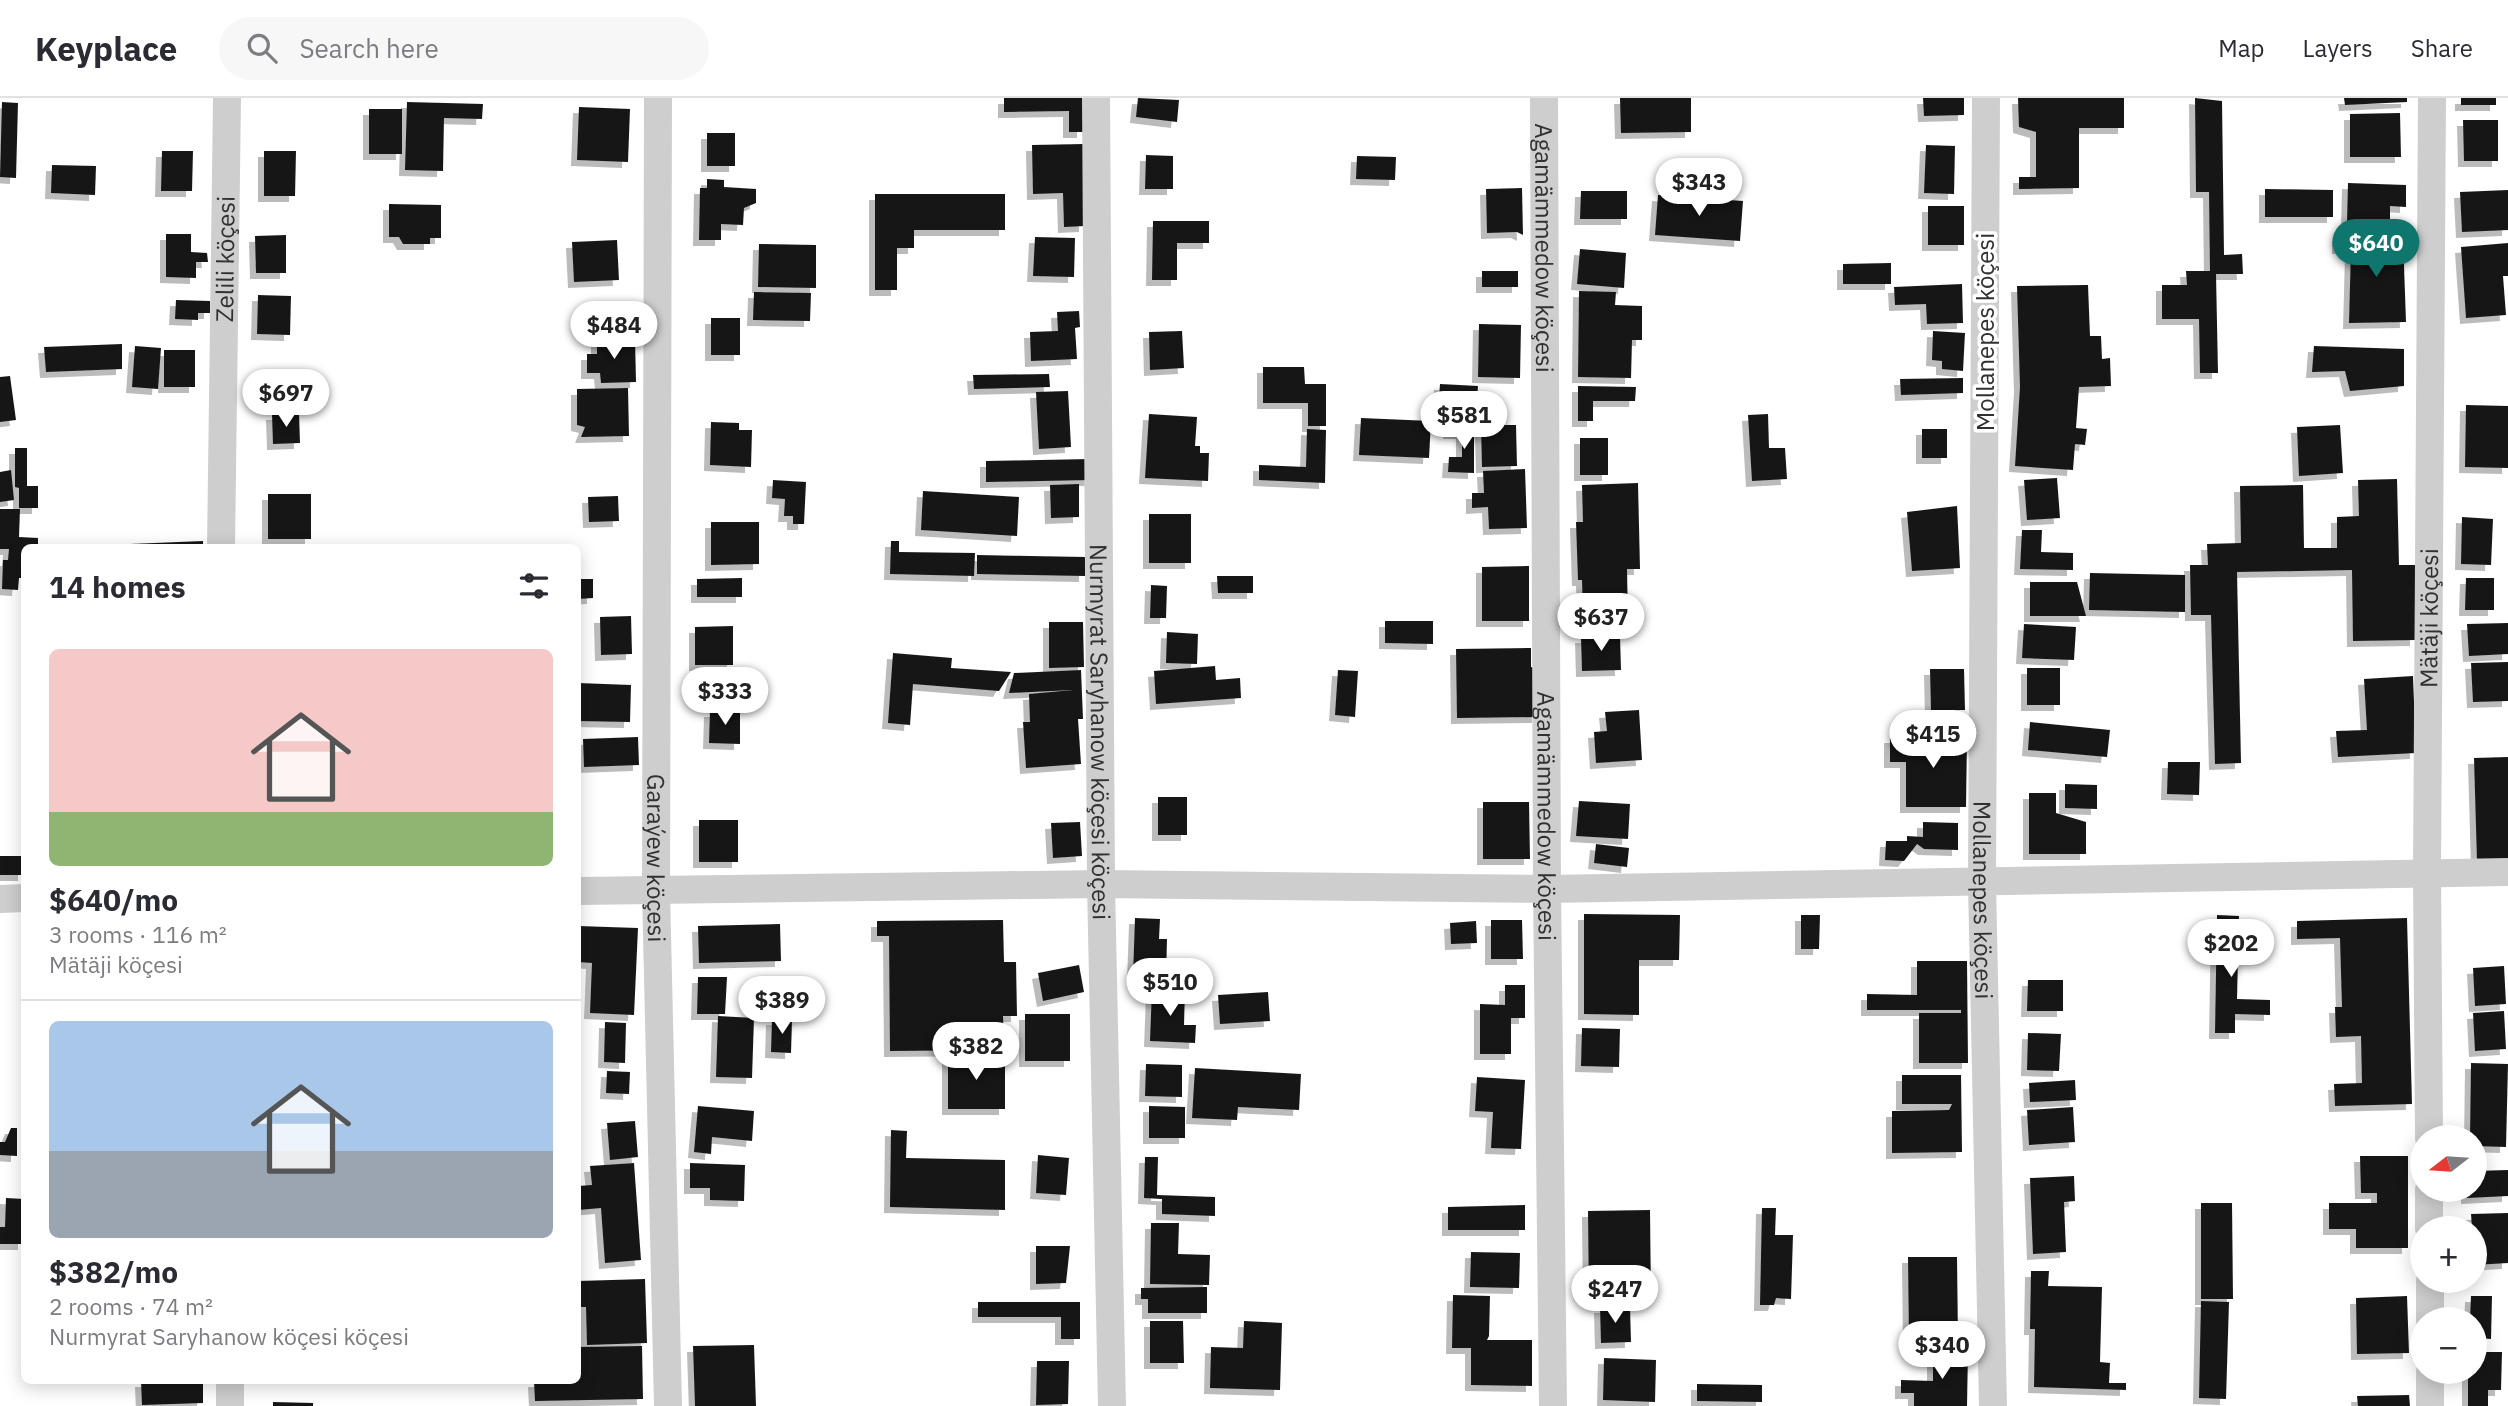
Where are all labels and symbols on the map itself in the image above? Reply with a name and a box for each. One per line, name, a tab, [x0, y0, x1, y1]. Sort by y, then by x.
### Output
street label: Agamämmedow köçesi	[1528, 123, 1561, 373]
pin: $343	[1658, 158, 1740, 218]
street label: Zelili köçesi	[208, 196, 242, 322]
pin: $640	[2335, 220, 2417, 279]
street label: Mollanepes köçesi	[1969, 233, 2001, 431]
pin: $484	[573, 302, 655, 361]
pin: $697	[245, 370, 327, 429]
pin: $581	[1423, 392, 1505, 451]
street label: Nurmyrat Saryhanow köçesi köçesi	[1083, 544, 1118, 920]
street label: Mätäji köçesi	[2412, 548, 2445, 688]
pin: $637	[1560, 594, 1642, 653]
pin: $333	[684, 668, 766, 727]
street label: Agamämmedow köçesi	[1530, 691, 1564, 941]
pin: $415	[1892, 710, 1974, 770]
street label: Garaýew köçesi	[640, 774, 673, 943]
street label: Mollanepes köçesi	[1966, 801, 2000, 1000]
pin: $202	[2190, 920, 2272, 979]
pin: $510	[1129, 958, 1211, 1018]
pin: $389	[741, 976, 823, 1036]
pin: $382	[935, 1023, 1017, 1082]
north arrow	[2410, 1125, 2487, 1202]
pin: $247	[1574, 1266, 1656, 1325]
pin: $340	[1901, 1322, 1983, 1381]

